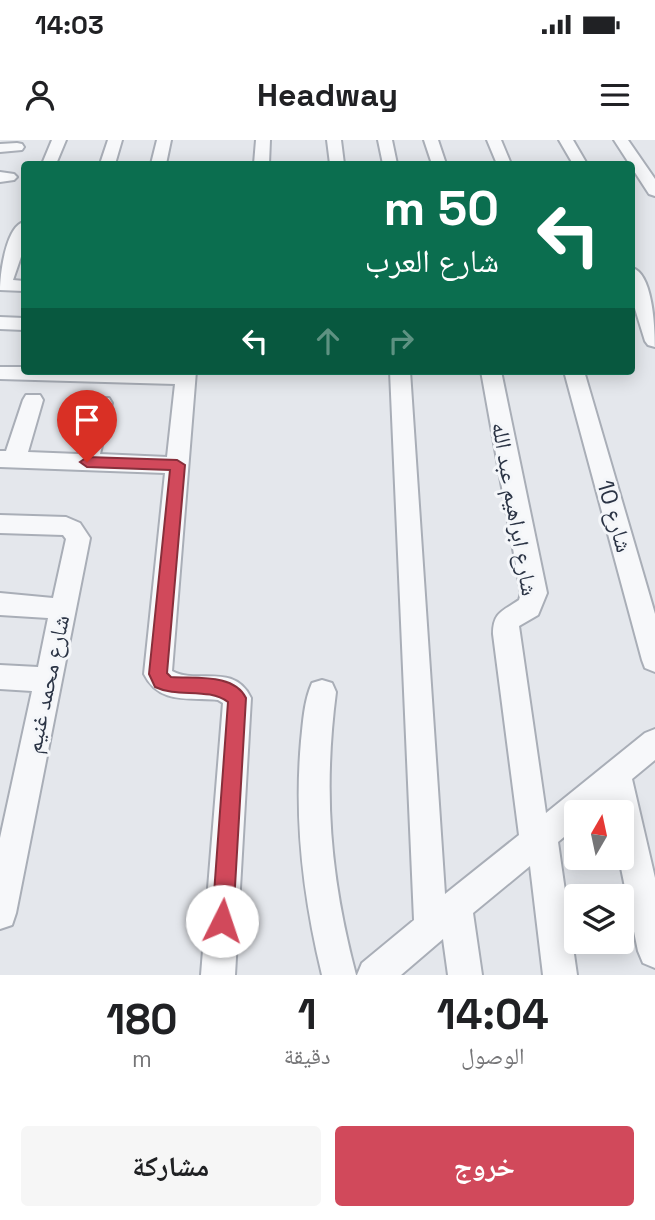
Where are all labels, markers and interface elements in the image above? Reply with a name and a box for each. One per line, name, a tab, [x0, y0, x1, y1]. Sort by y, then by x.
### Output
text: 14:03	[35, 8, 104, 42]
text: Headway	[257, 75, 398, 115]
icon: person	[21, 76, 59, 114]
icon: menu	[596, 76, 634, 114]
text: 50 m	[384, 177, 499, 239]
icon: left	[523, 189, 614, 280]
text: شارع العرب	[365, 241, 499, 281]
icon: left	[236, 322, 274, 360]
icon: ahead	[309, 322, 347, 360]
icon: right	[382, 322, 420, 360]
pin	[57, 390, 117, 462]
icon: arrive	[68, 401, 106, 439]
street label: شارع ابراهيم عبد الله	[484, 420, 545, 598]
street label: شارع 10	[590, 476, 640, 556]
street label: شارع محمد غنيم	[18, 612, 77, 756]
north arrow	[564, 800, 634, 870]
map controls	[564, 800, 634, 954]
position arrow	[185, 884, 259, 958]
button: layers	[564, 884, 634, 954]
text: 1	[298, 988, 317, 1041]
text: 14:04	[437, 988, 549, 1041]
text: 180	[106, 993, 178, 1046]
text: دقيقة	[284, 1041, 331, 1071]
text: الوصول	[461, 1041, 525, 1071]
text: m	[132, 1044, 152, 1074]
button: مشاركة	[21, 1126, 321, 1206]
button: خروج	[335, 1126, 634, 1206]

